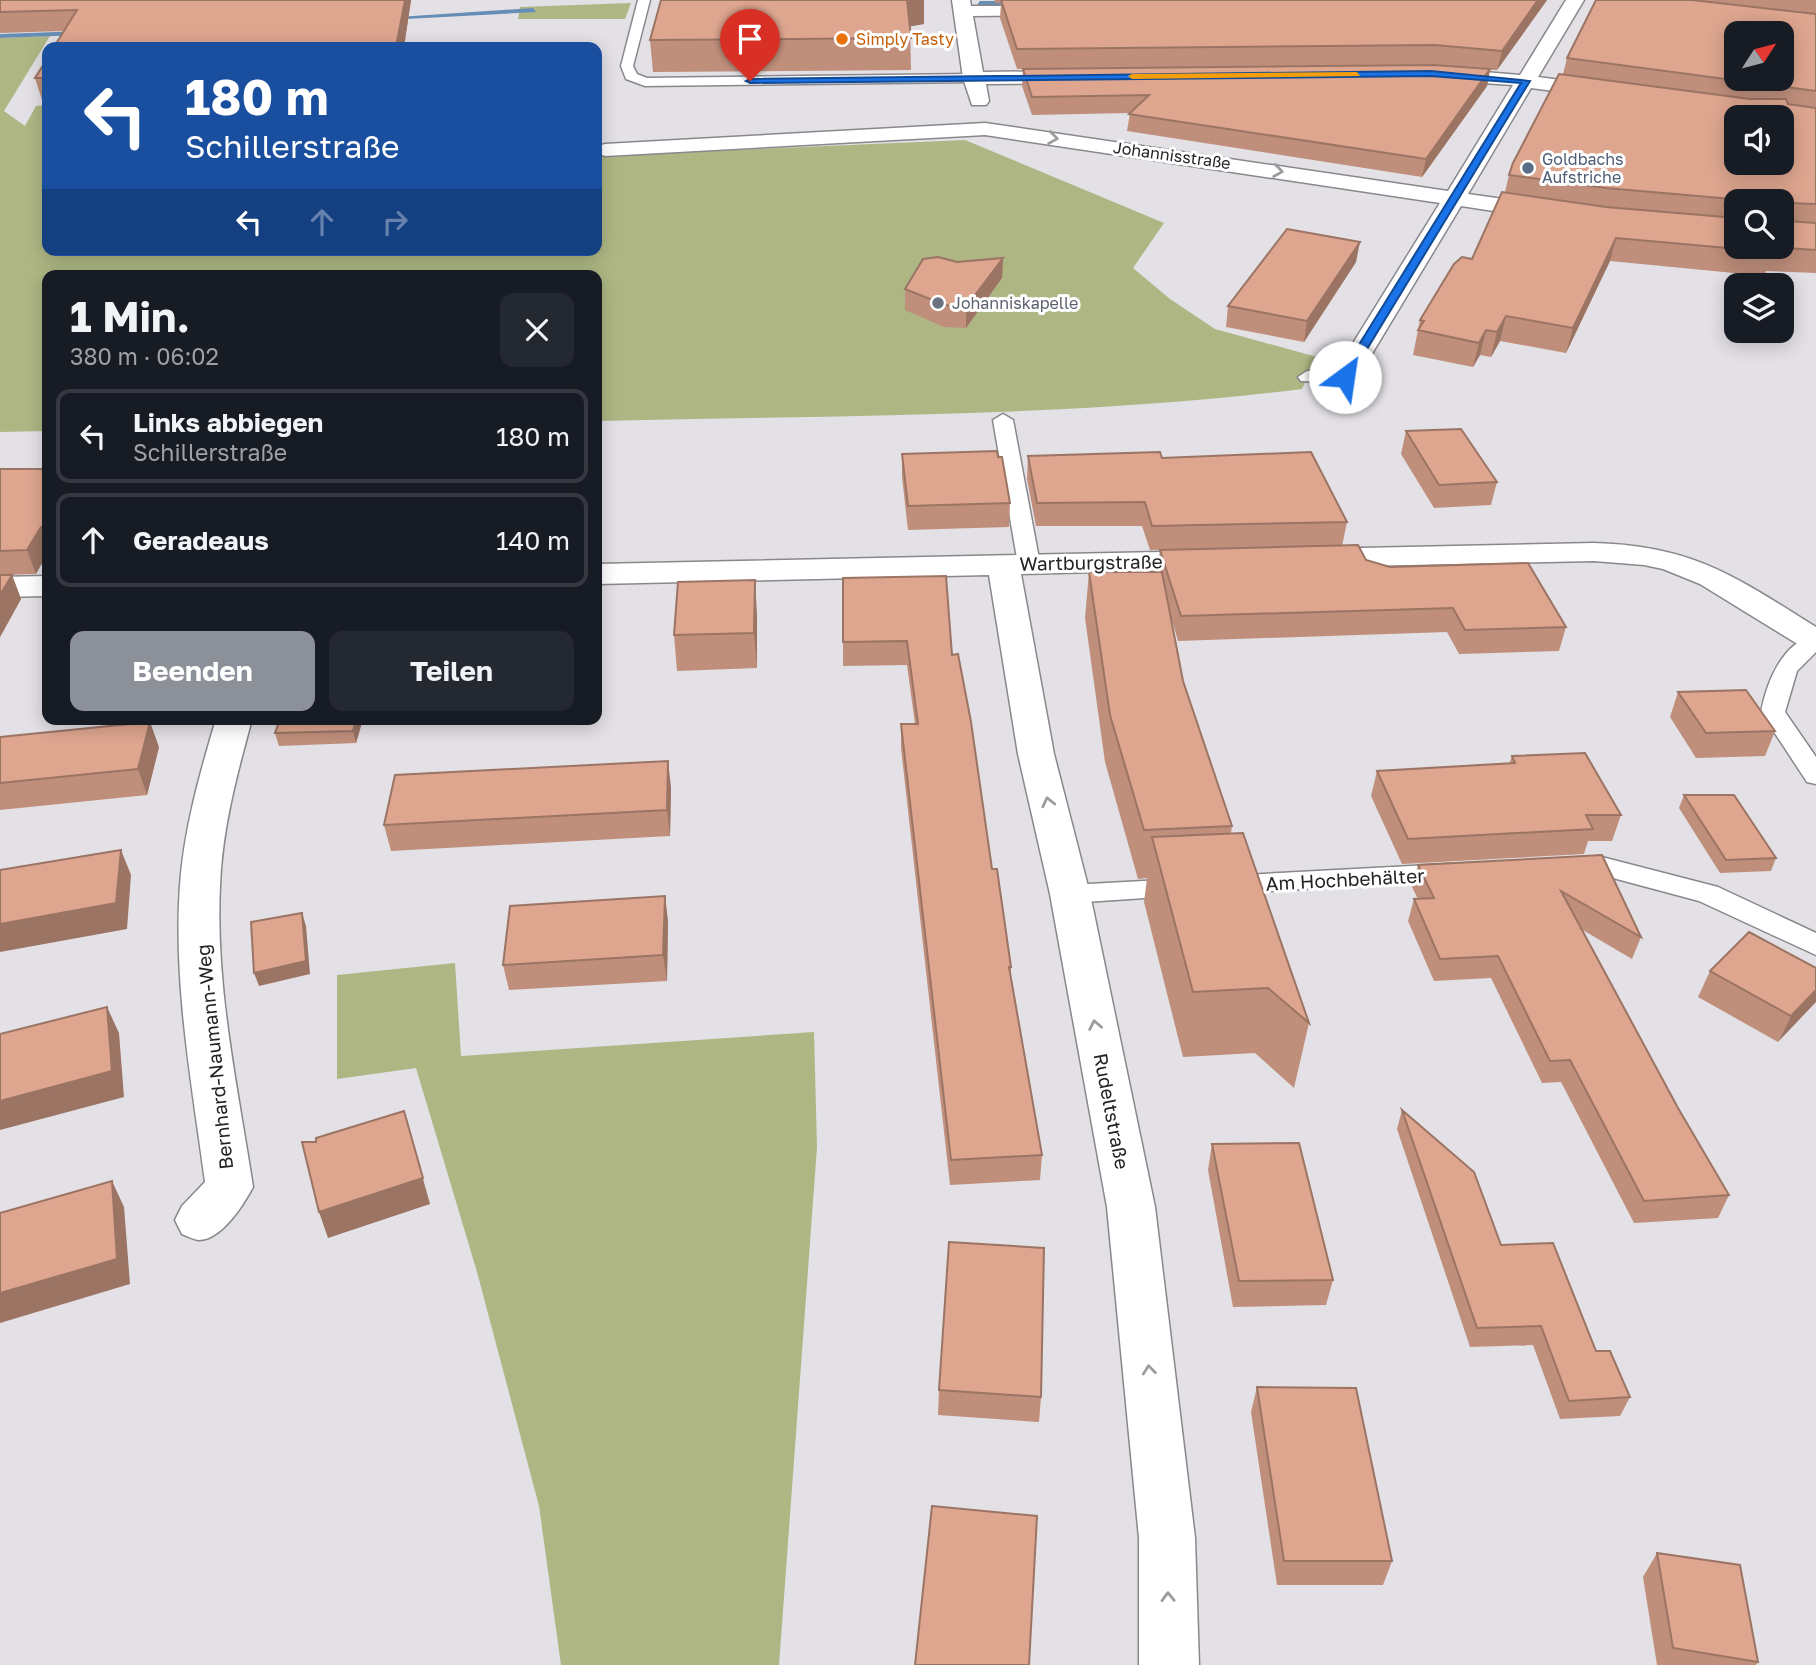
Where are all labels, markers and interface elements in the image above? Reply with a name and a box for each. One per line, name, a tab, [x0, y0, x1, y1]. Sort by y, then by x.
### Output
pin	[720, 9, 780, 81]
icon: arrive	[731, 20, 769, 58]
north arrow	[1724, 21, 1794, 91]
map controls	[1724, 21, 1794, 343]
place label: Simply Tasty	[856, 29, 954, 49]
marker: Simply Tasty	[834, 31, 850, 47]
text: 180 m	[185, 67, 329, 126]
icon: left	[70, 70, 161, 161]
button: sound	[1724, 105, 1794, 175]
text: Schillerstraße	[185, 127, 400, 165]
one-way arrow	[1047, 130, 1059, 145]
street label: Johannisstraße	[1112, 137, 1232, 173]
place label: Goldbachs Aufstriche	[1542, 149, 1624, 187]
marker: Goldbachs Aufstriche	[1520, 160, 1536, 176]
one-way arrow	[1272, 163, 1284, 178]
button: search	[1724, 189, 1794, 259]
icon: left	[230, 203, 268, 241]
icon: ahead	[303, 203, 341, 241]
icon: right	[376, 203, 414, 241]
button: layers	[1724, 273, 1794, 343]
text: 1 Min.	[70, 291, 190, 341]
button: close	[500, 293, 574, 367]
place label: Johanniskapelle	[952, 293, 1078, 313]
marker: Johanniskapelle	[930, 295, 946, 311]
position arrow	[1308, 340, 1382, 414]
text: 380 m · 06:02	[70, 342, 219, 370]
text: Links abbiegen	[133, 407, 323, 438]
icon: left	[74, 417, 112, 455]
text: 180 m	[496, 421, 570, 452]
text: Schillerstraße	[133, 438, 287, 466]
icon: ahead	[74, 521, 112, 559]
text: Geradeaus	[133, 525, 269, 556]
text: 140 m	[496, 525, 570, 556]
street label: Wartburgstraße	[1019, 549, 1163, 575]
button: Beenden	[70, 631, 315, 711]
button: Teilen	[329, 631, 574, 711]
one-way arrow	[1041, 796, 1056, 808]
street label: Am Hochbehälter	[1265, 863, 1426, 895]
street label: Bernhard-Naumann-Weg	[191, 943, 237, 1171]
one-way arrow	[1088, 1019, 1103, 1031]
street label: Rudeltstraße	[1089, 1051, 1135, 1171]
one-way arrow	[1141, 1364, 1156, 1376]
one-way arrow	[1160, 1591, 1176, 1602]

